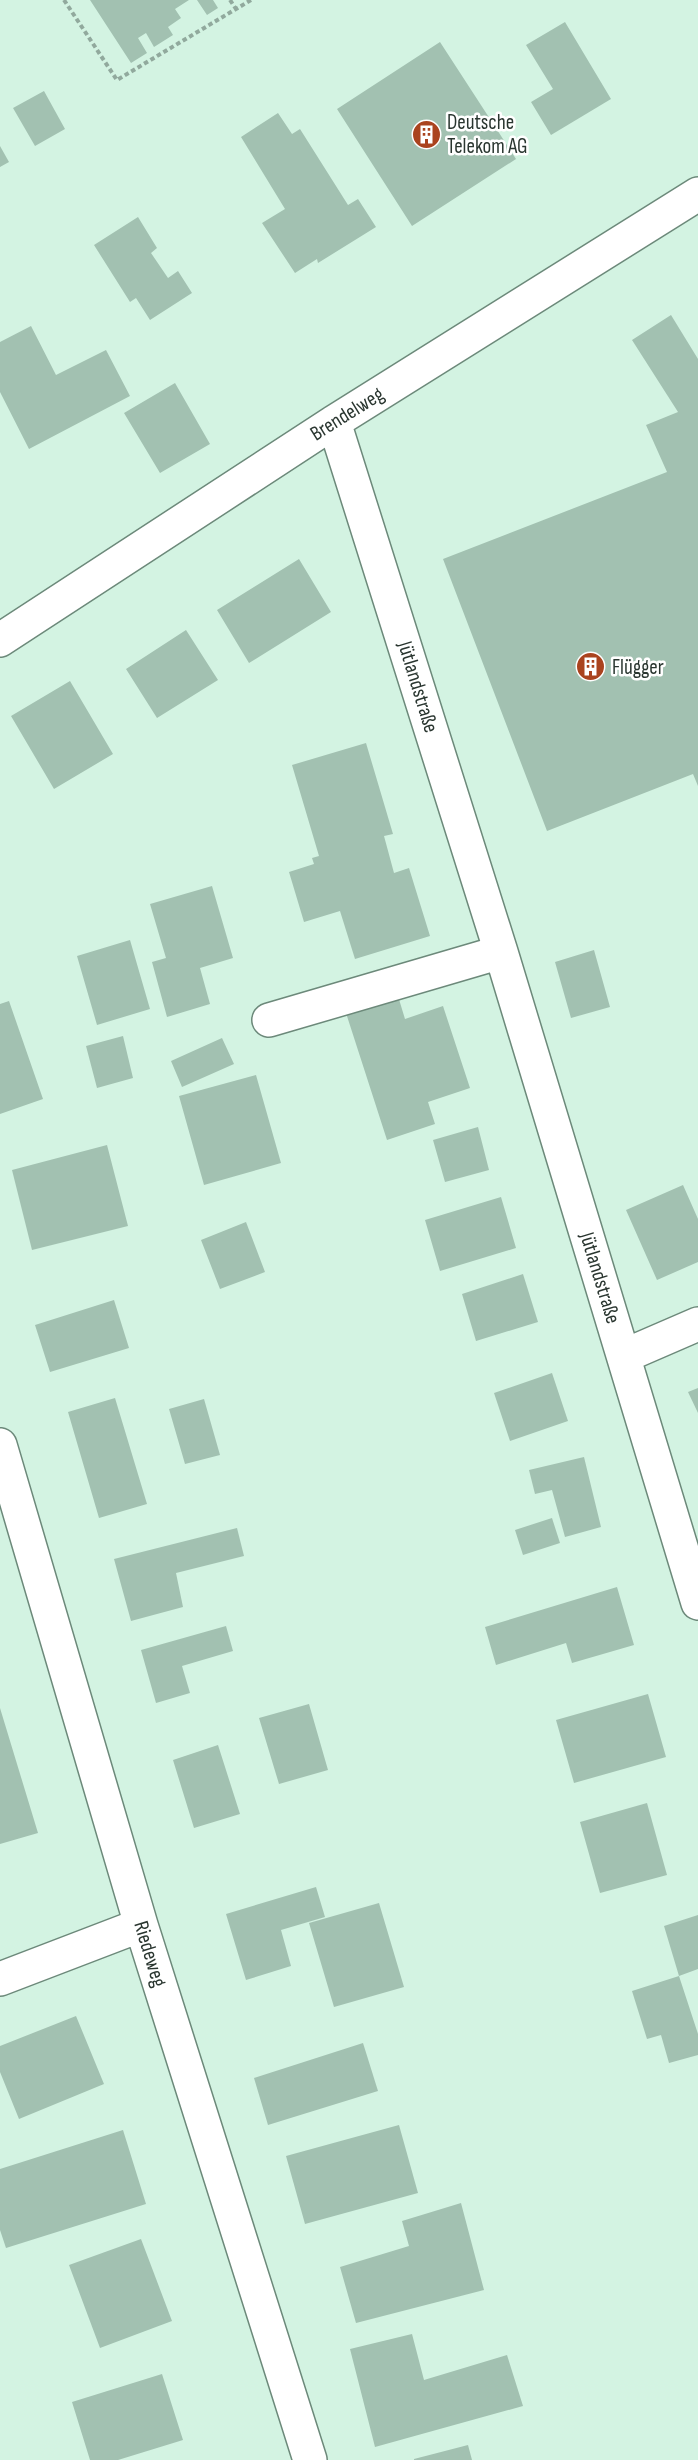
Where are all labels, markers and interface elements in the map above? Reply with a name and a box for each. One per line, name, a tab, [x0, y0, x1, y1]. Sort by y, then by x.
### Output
place label: Deutsche Telekom AG	[447, 110, 528, 159]
building icon: Deutsche Telekom AG	[410, 118, 442, 150]
street label: Brendelweg	[306, 382, 388, 446]
street label: Jütlandstraße	[392, 637, 444, 736]
building icon: Flügger	[575, 651, 607, 683]
place label: Flügger	[612, 655, 664, 680]
street label: Jütlandstraße	[574, 1228, 626, 1327]
street label: Riedeweg	[128, 1918, 172, 1990]

